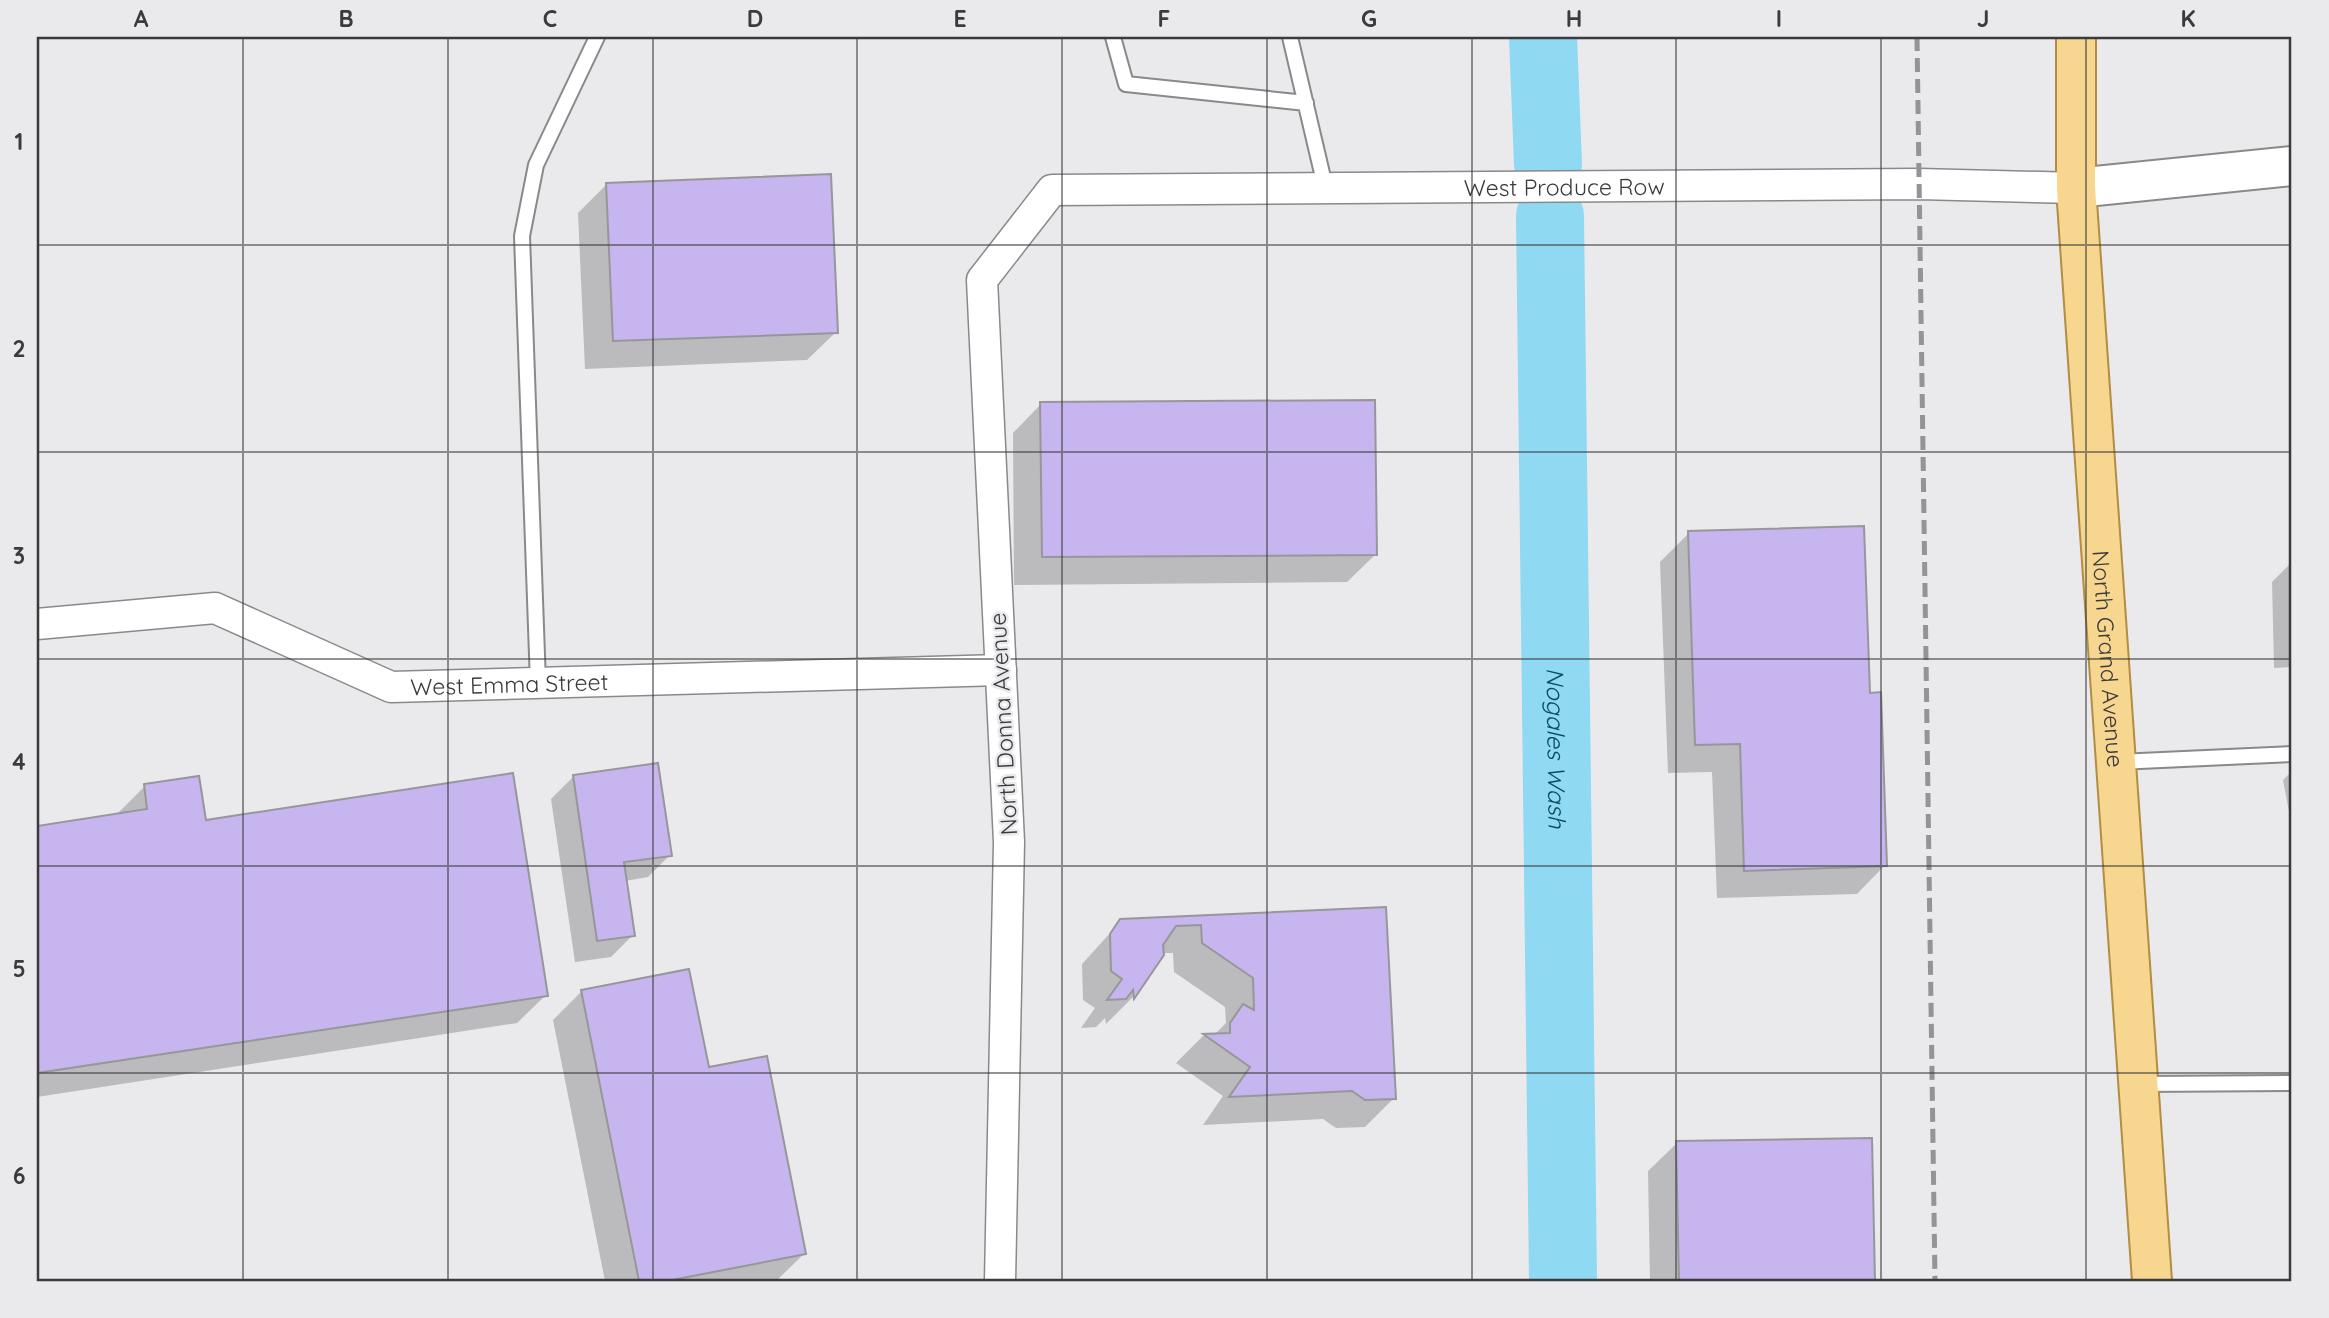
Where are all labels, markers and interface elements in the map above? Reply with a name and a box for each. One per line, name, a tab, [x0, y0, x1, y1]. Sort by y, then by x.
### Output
text: A	[134, 4, 149, 33]
text: B	[338, 4, 354, 33]
text: C	[543, 4, 557, 33]
text: D	[747, 4, 763, 33]
text: E	[953, 4, 967, 33]
text: F	[1158, 4, 1170, 33]
text: G	[1361, 4, 1377, 33]
text: H	[1566, 4, 1582, 33]
text: I	[1776, 4, 1782, 33]
text: J	[1977, 4, 1989, 33]
text: K	[2180, 4, 2196, 33]
text: 1	[15, 127, 23, 156]
street label: West Produce Row	[1464, 171, 1665, 202]
text: 2	[12, 334, 26, 363]
text: 3	[13, 541, 25, 570]
street label: North Grand Avenue	[2087, 549, 2131, 768]
street label: North Donna Avenue	[983, 612, 1023, 836]
street label: West Emma Street	[410, 666, 609, 701]
water label: Nogales Wash	[1541, 668, 1572, 829]
text: 4	[12, 747, 26, 776]
text: 5	[12, 954, 26, 983]
text: 6	[13, 1161, 25, 1190]

